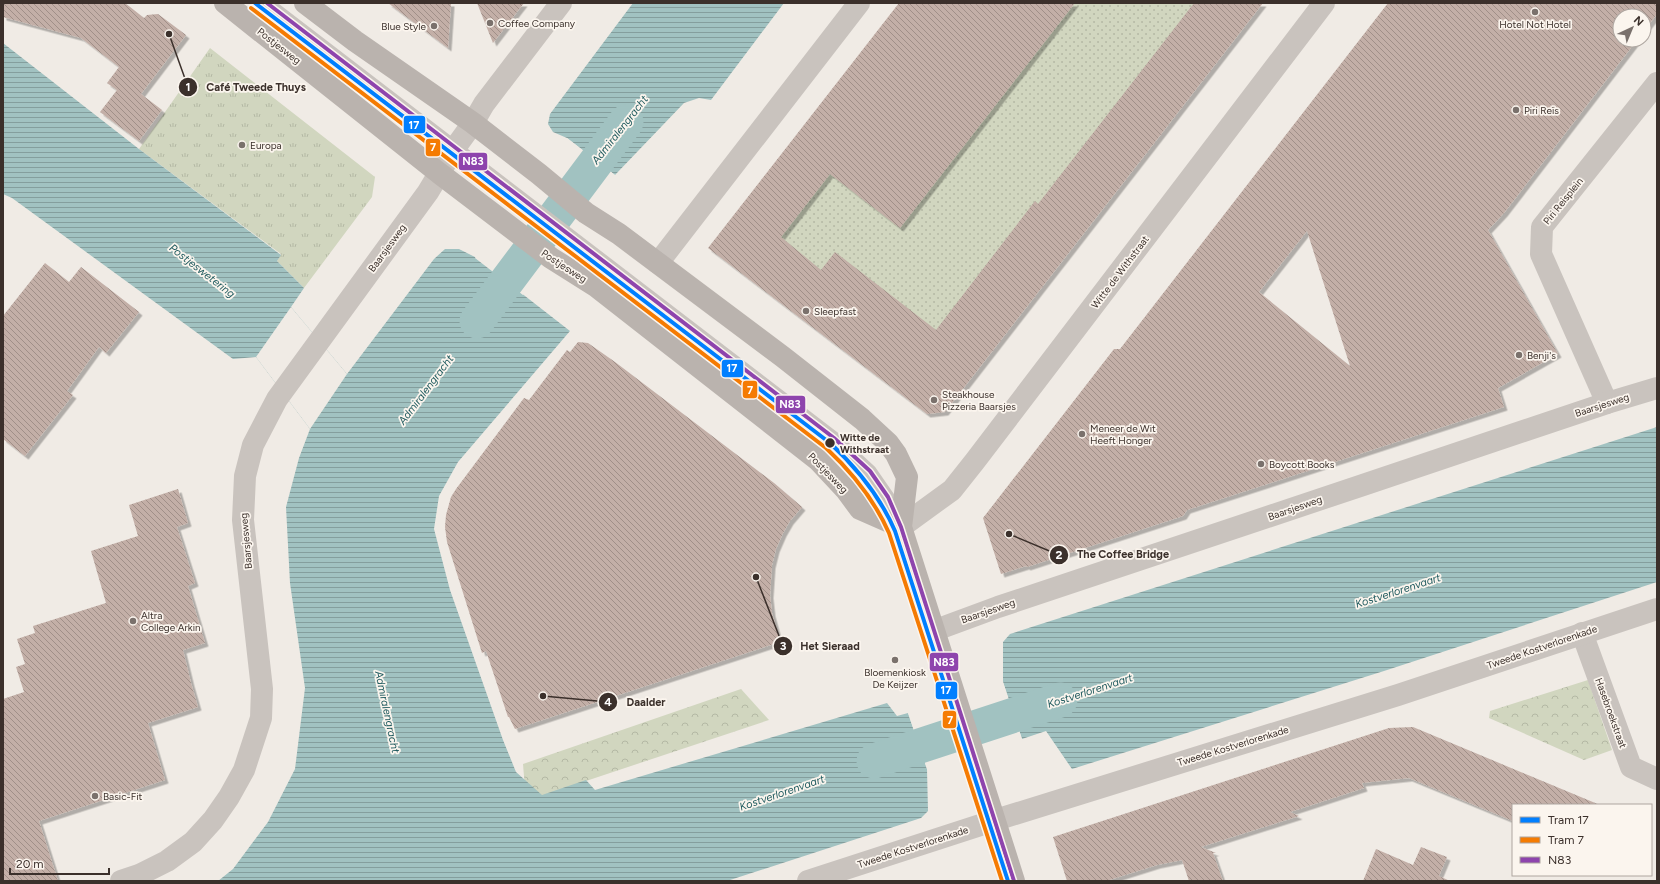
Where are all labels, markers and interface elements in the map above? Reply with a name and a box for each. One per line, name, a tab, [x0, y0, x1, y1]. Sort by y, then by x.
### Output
marker: Hotel Not Hotel	[1530, 7, 1540, 17]
north arrow	[1612, 8, 1652, 48]
text: N	[1631, 14, 1646, 29]
place label: Coffee Company	[498, 17, 576, 30]
marker: Coffee Company	[485, 18, 495, 28]
place label: Hotel Not Hotel	[1499, 18, 1571, 31]
place label: Blue Style	[381, 20, 427, 33]
marker: Blue Style	[429, 21, 439, 31]
street label: Postjesweg	[255, 25, 304, 67]
callout: Café Tweede Thuys	[178, 76, 314, 99]
text: 1	[185, 80, 191, 94]
text: Café Tweede Thuys	[206, 81, 306, 94]
water label: Admiralengracht	[589, 92, 651, 168]
place label: Piri Reïs	[1524, 104, 1559, 117]
marker: Piri Reïs	[1511, 105, 1521, 115]
line badge: 17	[403, 115, 426, 134]
text: 17	[409, 119, 419, 132]
line badge: 7	[425, 138, 441, 157]
place label: Europa	[250, 139, 282, 152]
marker: Europa	[237, 140, 247, 150]
text: 7	[430, 141, 436, 154]
line badge: N83	[458, 152, 488, 171]
text: N83	[462, 155, 484, 168]
street label: Piri Reisplein	[1540, 175, 1586, 227]
street label: Baarsjesweg	[365, 221, 409, 275]
street label: Witte de Withstraat	[1088, 233, 1152, 311]
water label: Postjeswetering	[167, 241, 238, 301]
street label: Postjesweg	[539, 246, 589, 286]
place label: Sleepfast	[814, 305, 857, 318]
marker: Sleepfast	[801, 306, 811, 316]
place label: Benji's	[1527, 349, 1556, 362]
marker: Benji's	[1514, 350, 1524, 360]
water label: Admiralengracht	[395, 352, 457, 428]
line badge: 17	[721, 359, 744, 378]
text: 17	[727, 362, 737, 375]
line badge: 7	[742, 380, 758, 399]
text: 7	[747, 384, 753, 397]
place label: Steakhouse Pizzeria Baarsjes	[942, 388, 1016, 413]
street label: Baarsjesweg	[1573, 390, 1631, 420]
line badge: N83	[775, 395, 806, 414]
marker: Steakhouse Pizzeria Baarsjes	[929, 395, 939, 405]
text: N83	[779, 398, 801, 411]
place label: Meneer de Wit Heeft Honger	[1090, 422, 1156, 447]
marker: Meneer de Wit Heeft Honger	[1077, 429, 1087, 439]
place label: Witte de Withstraat	[840, 431, 889, 456]
marker: Witte de Withstraat	[823, 436, 837, 450]
street label: Postjesweg	[805, 450, 851, 496]
place label: Boycott Books	[1269, 458, 1335, 471]
marker: Boycott Books	[1256, 459, 1266, 469]
street label: Baarsjesweg	[1266, 493, 1324, 523]
street label: Baarsjesweg	[237, 512, 255, 570]
callout: The Coffee Bridge	[1049, 543, 1177, 566]
text: 2	[1056, 548, 1063, 562]
text: The Coffee Bridge	[1077, 548, 1169, 561]
water label: Kostverlorenvaart	[1354, 571, 1443, 611]
street label: Baarsjesweg	[959, 596, 1017, 626]
place label: Altra College Arkin	[141, 609, 201, 634]
marker: Altra College Arkin	[128, 616, 138, 626]
street label: Tweede Kostverlorenkade	[1485, 622, 1599, 672]
callout: Het Sieraad	[773, 634, 868, 657]
text: 3	[780, 639, 787, 653]
text: Het Sieraad	[800, 640, 860, 653]
line badge: N83	[929, 652, 959, 672]
marker: Bloemenkiosk De Keijzer	[890, 655, 900, 665]
text: N83	[933, 656, 955, 669]
place label: Bloemenkiosk De Keijzer	[864, 666, 926, 691]
water label: Admiralengracht	[372, 669, 402, 755]
water label: Kostverlorenvaart	[1046, 671, 1135, 711]
street label: Hasebroekstraat	[1592, 676, 1630, 750]
line badge: 17	[935, 681, 958, 700]
text: 17	[941, 684, 951, 697]
callout: Daalder	[598, 690, 673, 713]
text: 4	[604, 695, 612, 709]
text: Daalder	[627, 696, 666, 709]
line badge: 7	[942, 710, 957, 729]
text: 7	[947, 714, 953, 727]
street label: Tweede Kostverlorenkade	[1176, 723, 1291, 769]
water label: Kostverlorenvaart	[738, 772, 827, 814]
place label: Basic-Fit	[103, 790, 143, 803]
marker: Basic-Fit	[90, 791, 100, 801]
legend	[1512, 804, 1652, 876]
text: Tram 17	[1548, 813, 1589, 827]
street label: Tweede Kostverlorenkade	[856, 823, 970, 871]
text: Tram 7	[1548, 833, 1584, 847]
scale bar	[10, 850, 109, 876]
text: N83	[1548, 853, 1571, 867]
text: 20 m	[16, 857, 44, 871]

